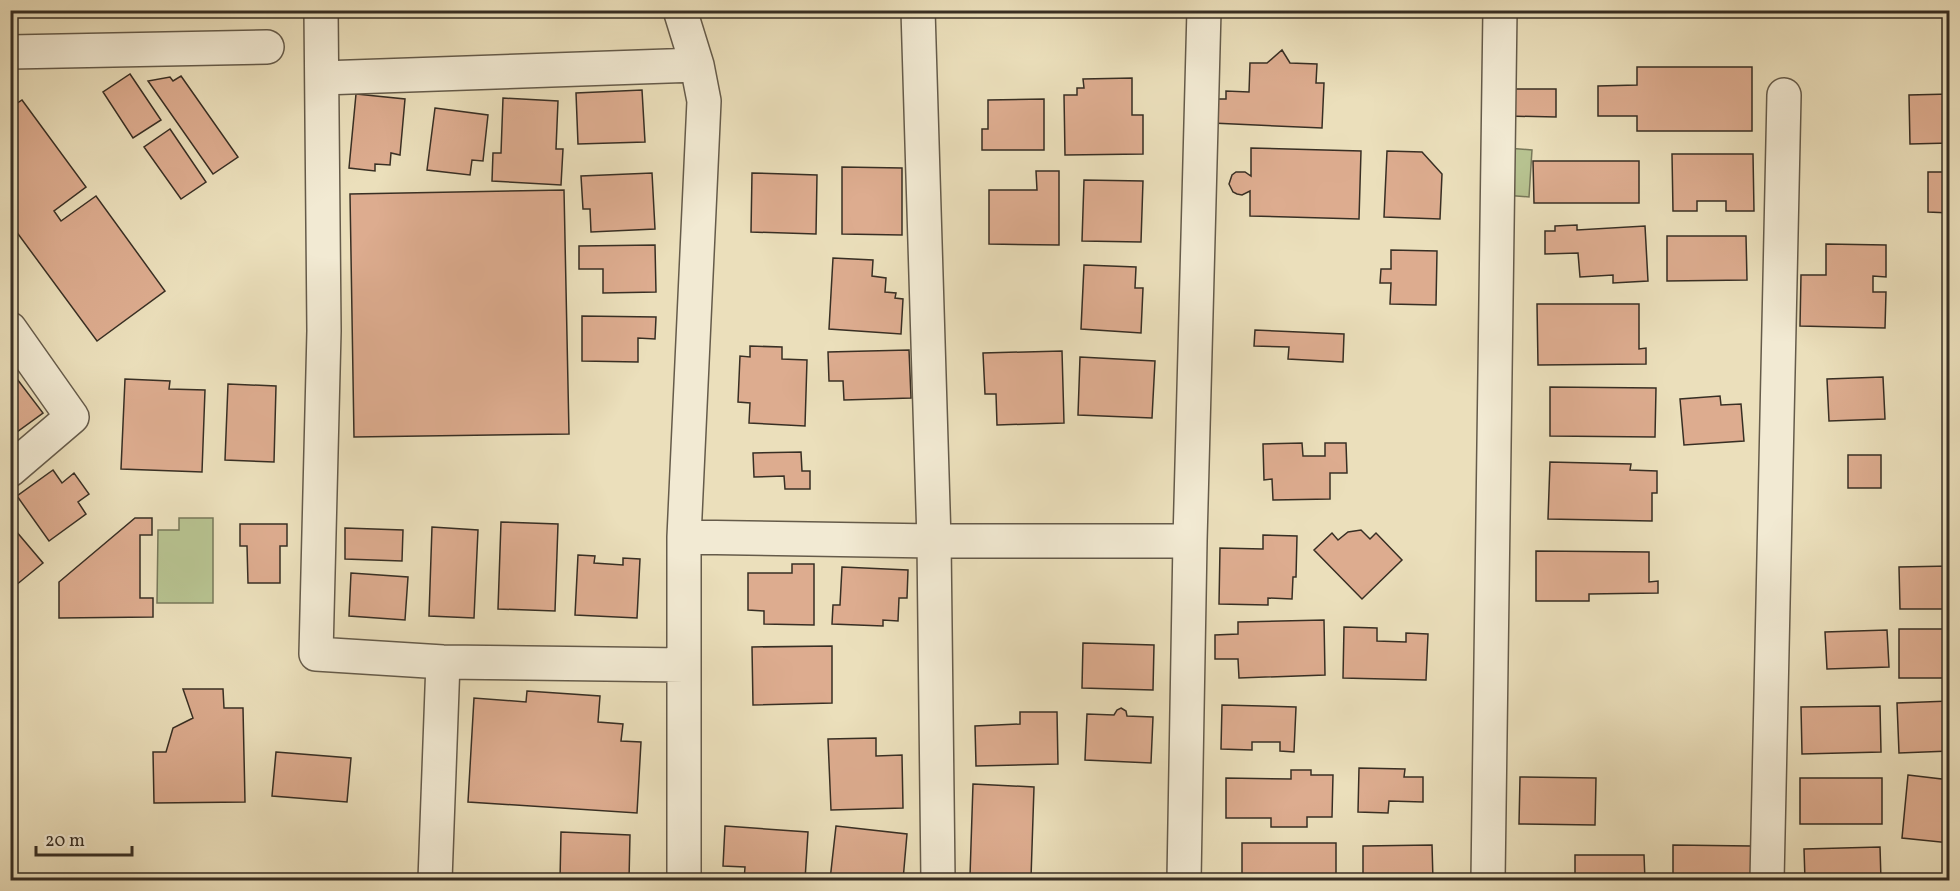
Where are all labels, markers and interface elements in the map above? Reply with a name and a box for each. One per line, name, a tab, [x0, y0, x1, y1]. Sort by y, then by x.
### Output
scale bar	[36, 819, 132, 857]
text: 20 m	[45, 829, 85, 854]

